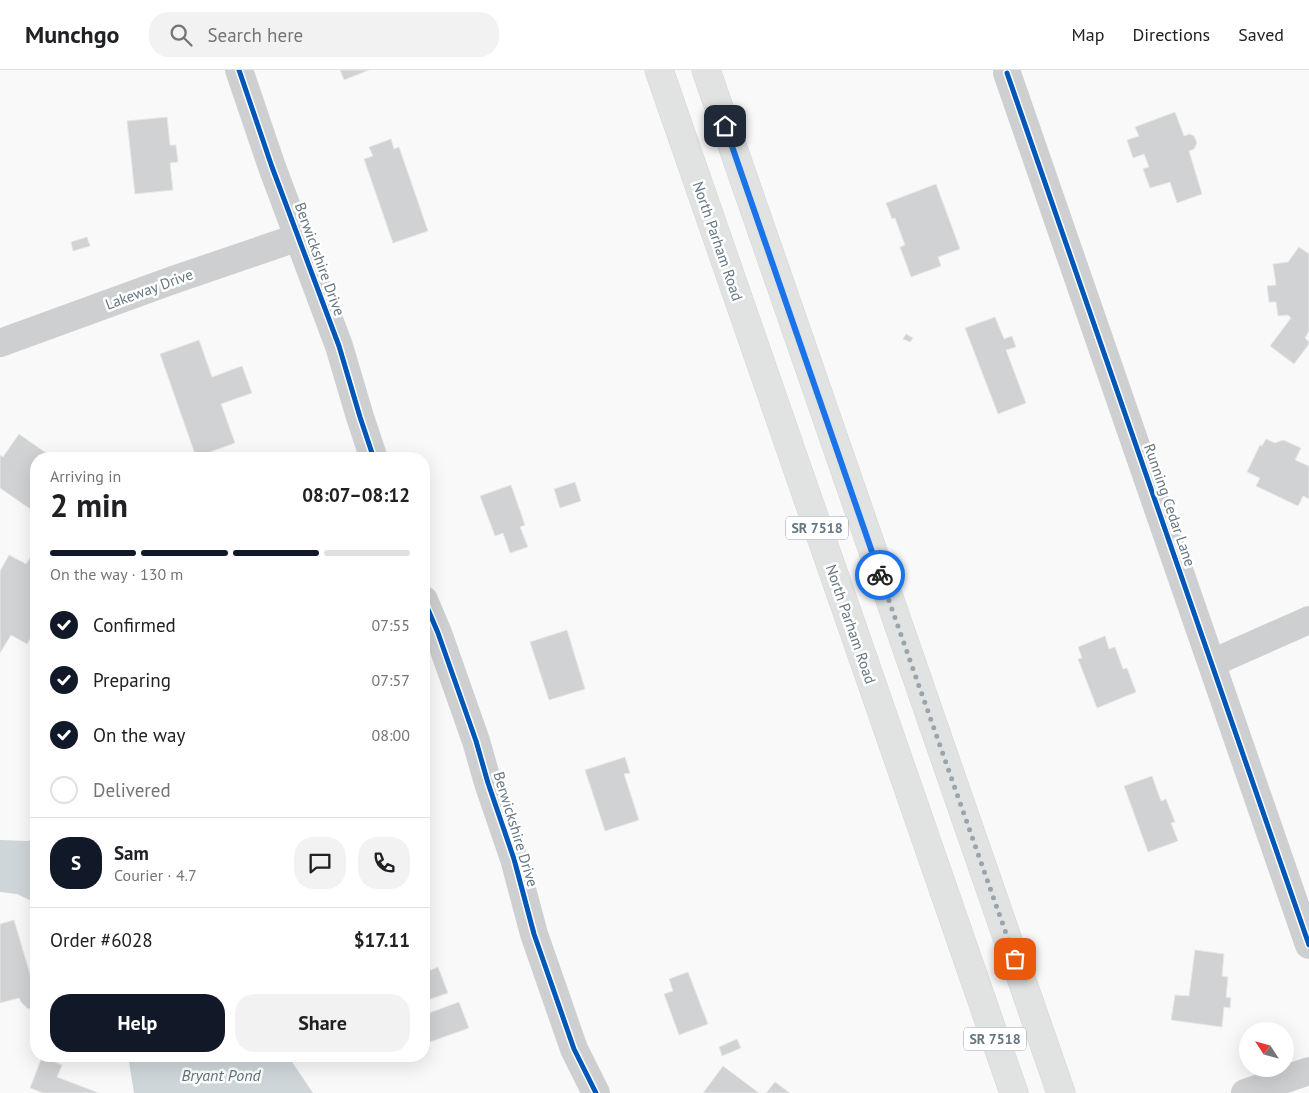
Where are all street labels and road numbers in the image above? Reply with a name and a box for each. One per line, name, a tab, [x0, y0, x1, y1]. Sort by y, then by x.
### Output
street label: North Parham Road	[689, 179, 747, 303]
street label: Berwickshire Drive	[291, 200, 349, 318]
street label: Lakeway Drive	[103, 264, 195, 314]
street label: Running Cedar Lane	[1140, 441, 1200, 569]
road number: SR 7518	[786, 516, 848, 539]
street label: North Parham Road	[822, 562, 880, 686]
street label: Berwickshire Drive	[489, 769, 543, 889]
road number: SR 7518	[964, 1028, 1026, 1051]

